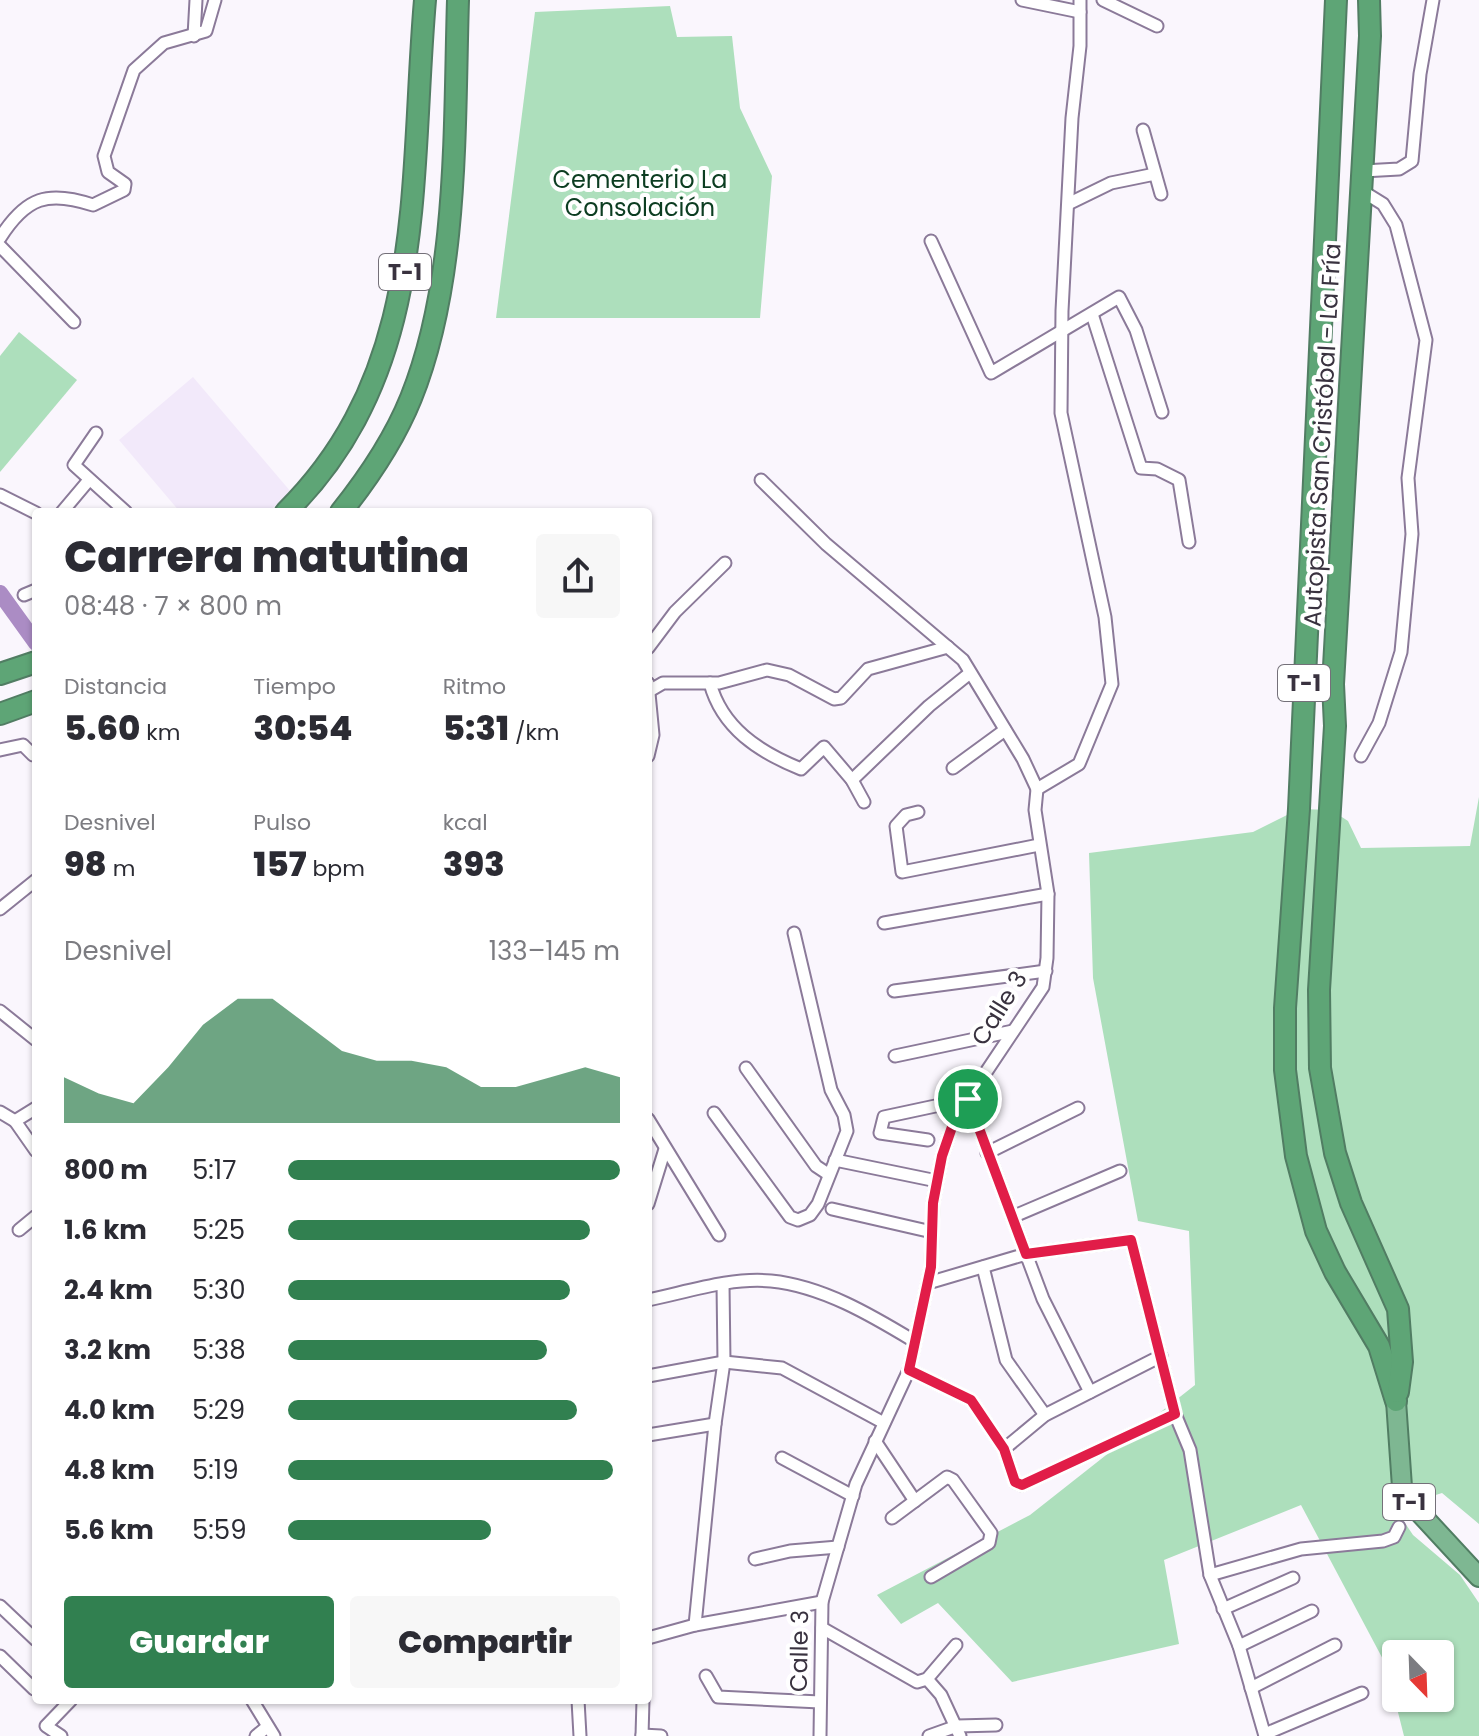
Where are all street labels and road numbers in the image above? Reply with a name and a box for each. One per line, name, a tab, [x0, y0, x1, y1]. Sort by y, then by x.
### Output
street label: Autopista San Cristóbal - La Fría	[1295, 242, 1349, 628]
road number: T-1	[379, 254, 431, 290]
road number: T-1	[1278, 665, 1330, 701]
street label: Calle 3	[963, 964, 1035, 1052]
road number: T-1	[1383, 1484, 1435, 1520]
street label: Calle 3	[782, 1610, 816, 1692]

